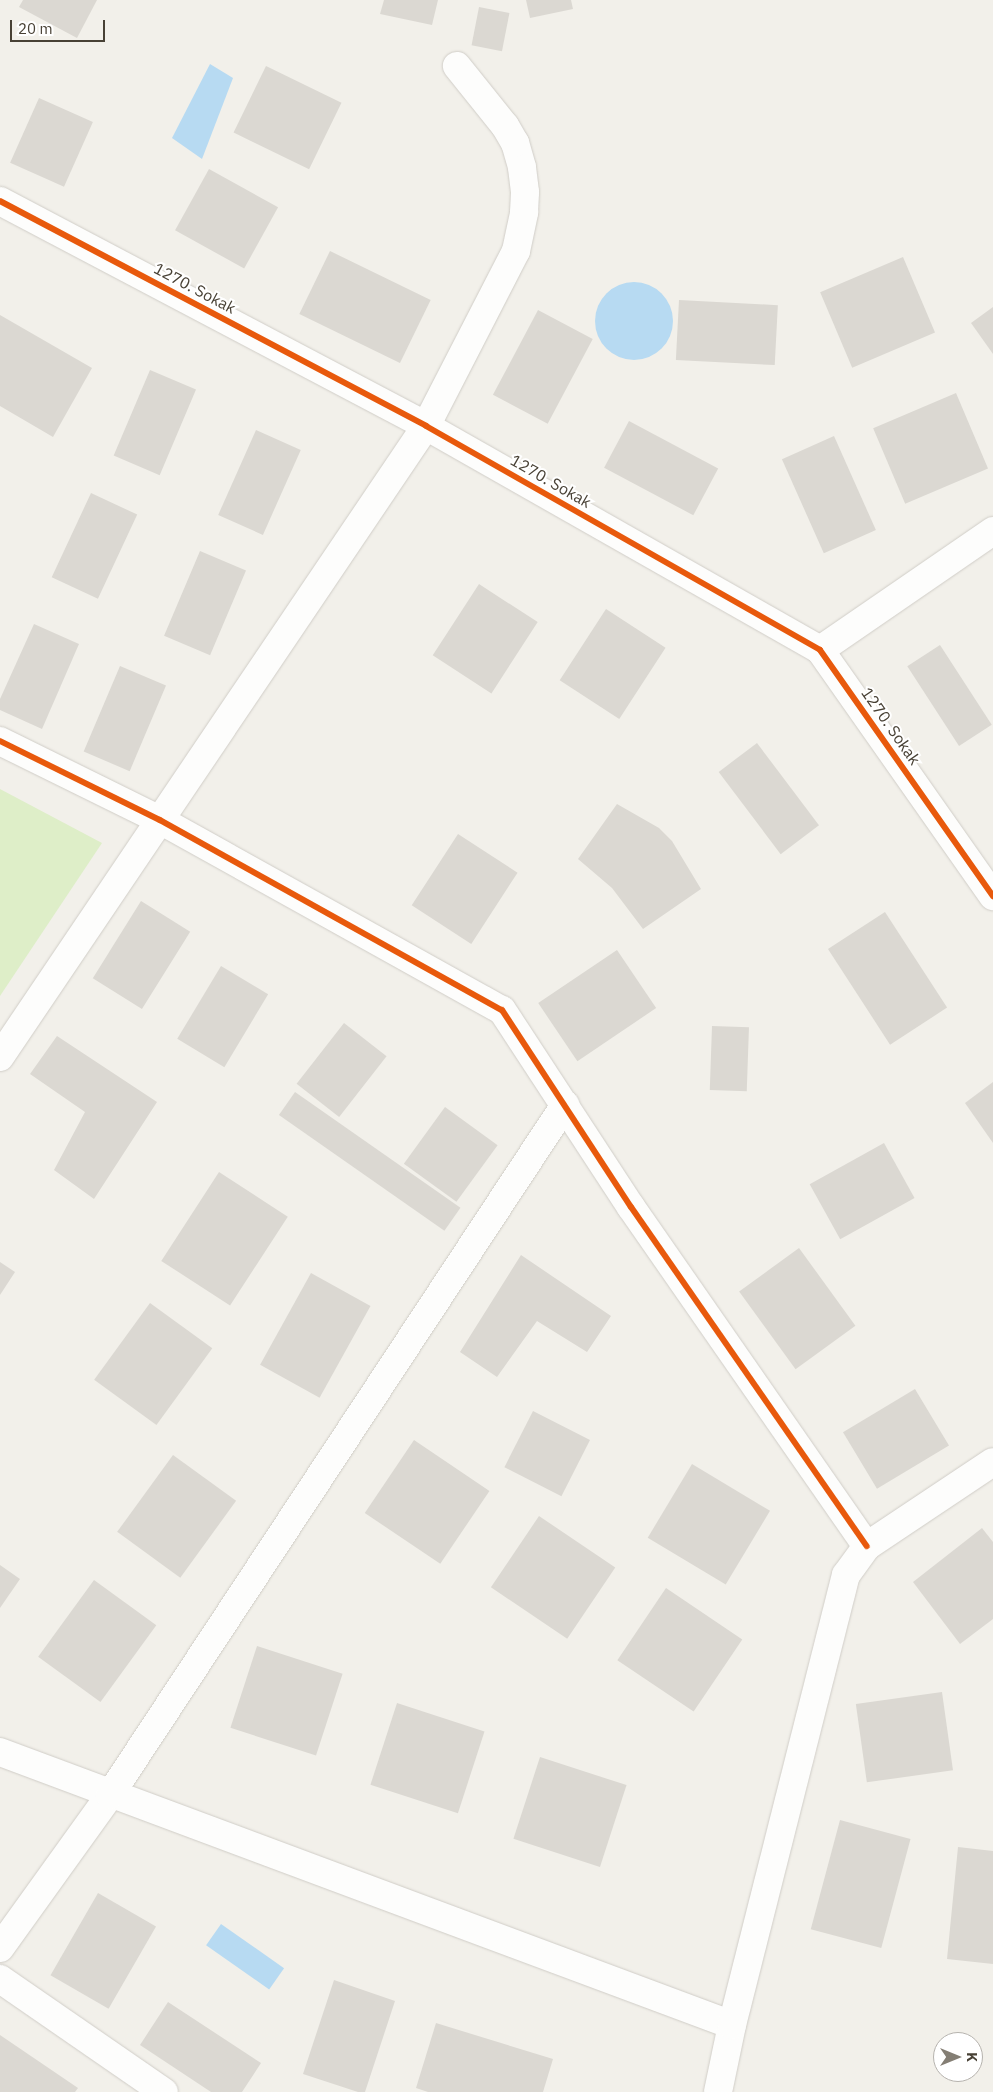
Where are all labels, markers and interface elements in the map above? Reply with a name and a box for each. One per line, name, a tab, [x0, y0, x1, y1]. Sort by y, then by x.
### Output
scale bar	[12, 10, 108, 42]
text: 20 m	[18, 19, 53, 38]
street label: 1270. Sokak	[151, 258, 239, 318]
street label: 1270. Sokak	[507, 450, 595, 512]
street label: 1270. Sokak	[857, 684, 925, 768]
north arrow	[933, 2032, 983, 2082]
text: K	[963, 2052, 981, 2062]

